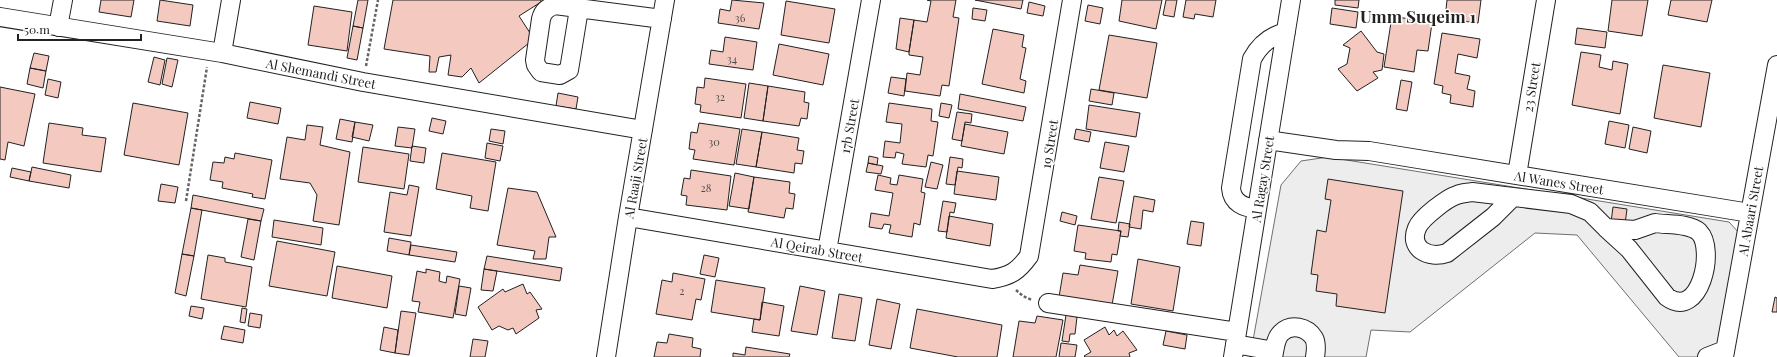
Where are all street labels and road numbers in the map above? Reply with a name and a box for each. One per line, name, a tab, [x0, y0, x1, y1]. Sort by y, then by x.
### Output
street label: Al Shemandi Street	[264, 54, 378, 92]
street label: 23 Street	[1519, 60, 1543, 113]
street label: 17b Street	[836, 97, 862, 155]
street label: 19 Street	[1037, 118, 1061, 170]
street label: Al Ragay Street	[1247, 134, 1277, 225]
street label: Al Raaji Street	[619, 136, 651, 221]
street label: Al Abaari Street	[1734, 164, 1766, 258]
street label: Al Wanes Street	[1512, 166, 1605, 198]
street label: Al Qeirab Street	[769, 232, 865, 266]

